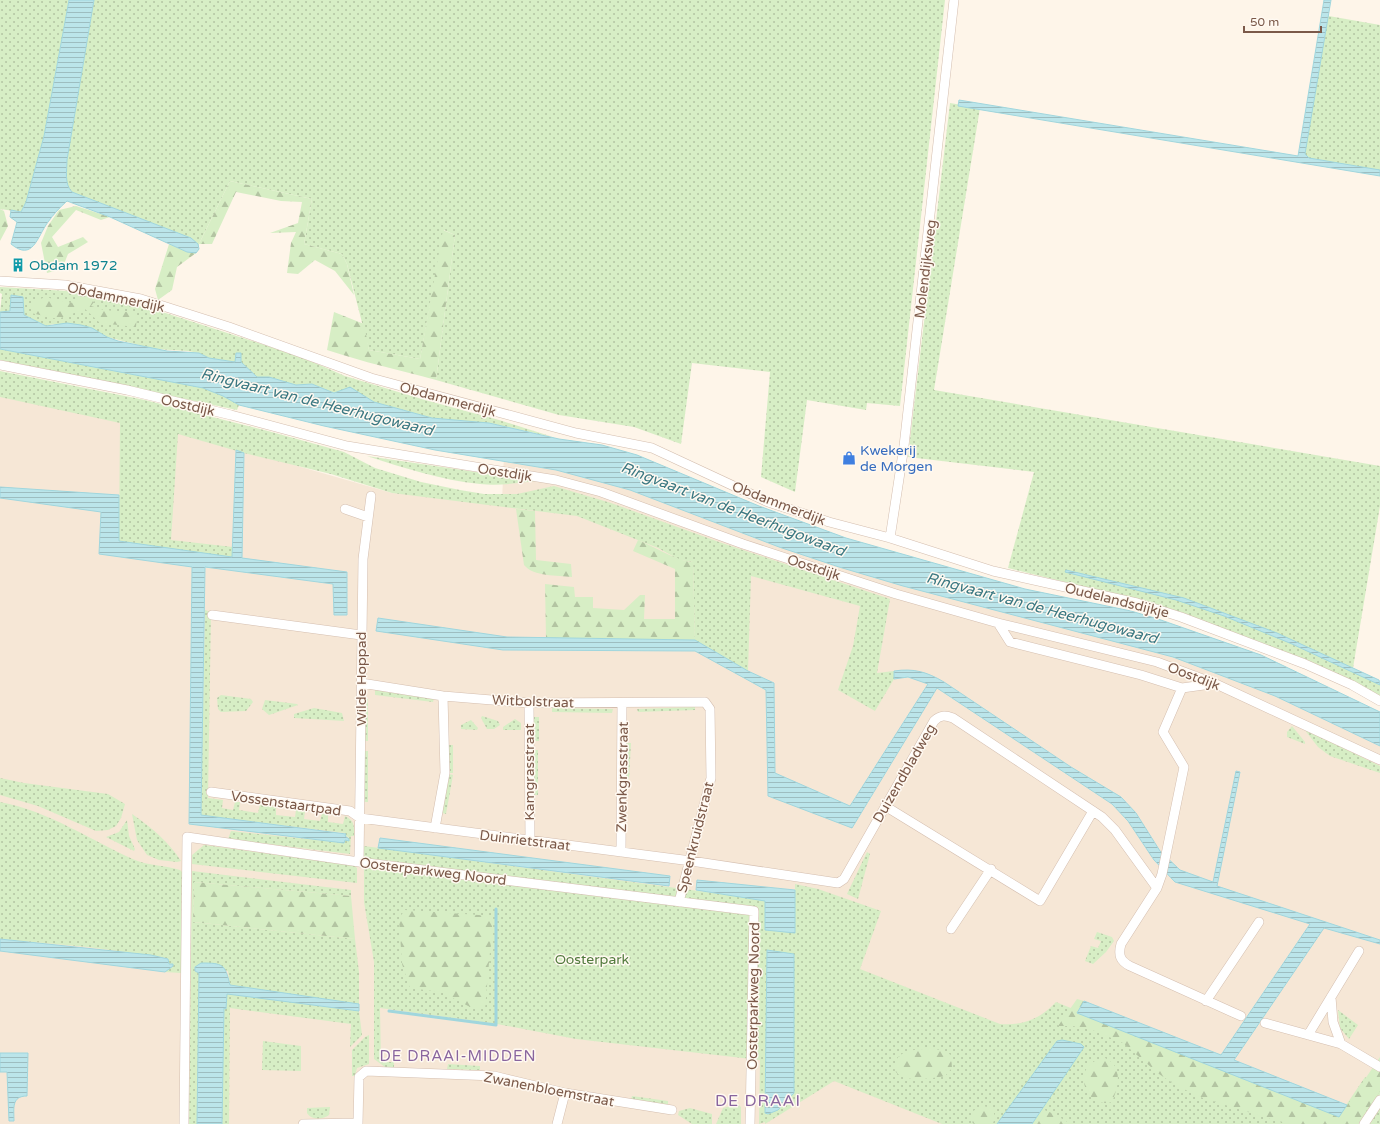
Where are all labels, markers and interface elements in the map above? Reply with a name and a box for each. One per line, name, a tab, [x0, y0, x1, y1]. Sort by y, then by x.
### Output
scale bar	[1244, 8, 1321, 34]
text: 50 m	[1250, 15, 1279, 29]
street label: Molendijksweg	[911, 219, 940, 320]
building icon: Obdam 1972	[10, 257, 26, 273]
place label: Obdam 1972	[29, 257, 117, 274]
street label: Obdammerdijk	[66, 279, 166, 316]
water label: Ringvaart van de Heerhugowaard	[199, 364, 436, 440]
street label: Obdammerdijk	[398, 378, 498, 421]
street label: Oostdijk	[159, 391, 217, 420]
place label: Kwekerij de Morgen	[860, 442, 933, 475]
shop icon: Kwekerij de Morgen	[841, 450, 857, 466]
water label: Ringvaart van de Heerhugowaard	[618, 458, 849, 561]
street label: Oostdijk	[476, 460, 534, 485]
street label: Obdammerdijk	[730, 478, 828, 529]
street label: Oostdijk	[785, 551, 843, 584]
water label: Ringvaart van de Heerhugowaard	[924, 568, 1161, 648]
street label: Oudelandsdijkje	[1063, 579, 1171, 622]
street label: Wilde Hoppad	[353, 632, 370, 726]
street label: Oostdijk	[1165, 659, 1223, 694]
street label: Witbolstraat	[492, 692, 575, 711]
street label: Zwenkgrasstraat	[613, 721, 632, 833]
street label: Duizendbladweg	[869, 721, 940, 826]
street label: Kamgrasstraat	[521, 723, 538, 821]
street label: Speenkruidstraat	[673, 779, 718, 894]
street label: Vossenstaartpad	[230, 787, 342, 820]
street label: Duinrietstraat	[479, 826, 572, 855]
street label: Oosterparkweg Noord	[358, 854, 507, 889]
street label: Oosterparkweg Noord	[744, 922, 763, 1070]
park label: Oosterpark	[555, 951, 630, 968]
district label: DE DRAAI-MIDDEN	[379, 1047, 537, 1065]
street label: Zwanenbloemstraat	[482, 1068, 616, 1111]
district label: DE DRAAI	[715, 1091, 801, 1111]

